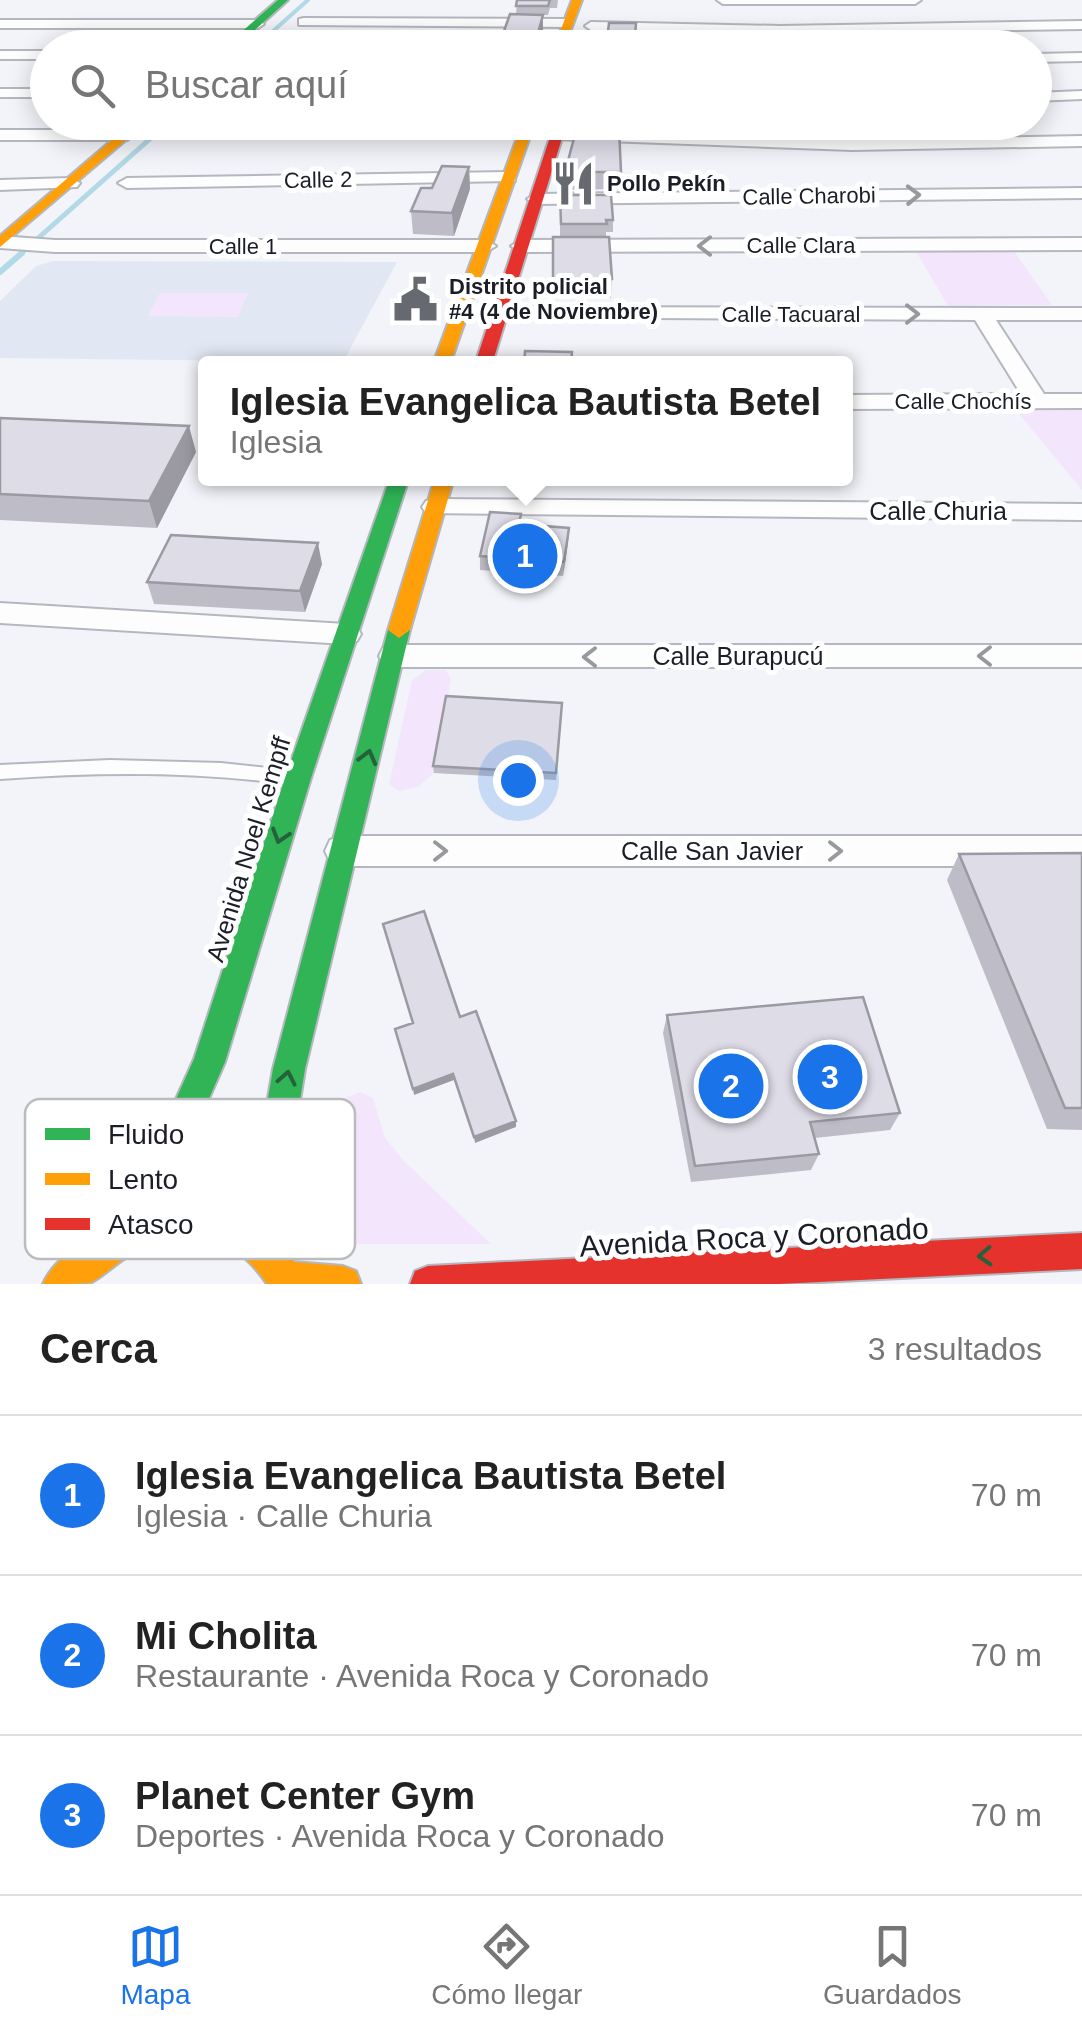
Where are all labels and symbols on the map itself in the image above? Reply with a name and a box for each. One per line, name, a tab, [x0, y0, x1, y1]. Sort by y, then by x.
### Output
restaurant icon: Pollo Pekín	[550, 159, 598, 207]
street label: Calle 2	[284, 167, 352, 193]
place label: Pollo Pekín	[607, 171, 726, 196]
street label: Calle Charobi	[742, 182, 876, 210]
one-way arrow	[906, 184, 922, 205]
street label: Calle Clara	[747, 233, 856, 258]
street label: Calle 1	[209, 234, 277, 259]
one-way arrow	[696, 235, 712, 257]
place label: Distrito policial #4 (4 de Noviembre)	[449, 274, 658, 324]
public building icon: Distrito policial #4 (4 de Noviembre)	[392, 275, 440, 323]
street label: Calle Tacuaral	[721, 302, 861, 327]
one-way arrow	[904, 303, 920, 325]
street label: Calle Chochís	[895, 389, 1031, 414]
street label: Calle Churia	[869, 497, 1007, 525]
pin: 1	[492, 518, 558, 594]
street label: Calle Burapucú	[653, 642, 823, 670]
one-way arrow	[976, 645, 992, 667]
one-way arrow	[581, 646, 596, 668]
street label: Avenida Noel Kempff	[200, 733, 296, 965]
one-way arrow	[356, 749, 377, 766]
your location	[493, 755, 544, 806]
one-way arrow	[271, 827, 292, 844]
street label: Calle San Javier	[621, 837, 803, 865]
one-way arrow	[434, 840, 449, 862]
one-way arrow	[828, 840, 844, 862]
pin: 3	[798, 1040, 862, 1114]
pin: 2	[698, 1048, 764, 1124]
one-way arrow	[276, 1070, 297, 1087]
legend	[25, 1099, 355, 1259]
text: Fluido	[108, 1119, 184, 1150]
text: Lento	[108, 1164, 178, 1195]
text: Atasco	[108, 1209, 194, 1240]
street label: Avenida Roca y Coronado	[579, 1211, 929, 1263]
one-way arrow	[976, 1245, 992, 1266]

